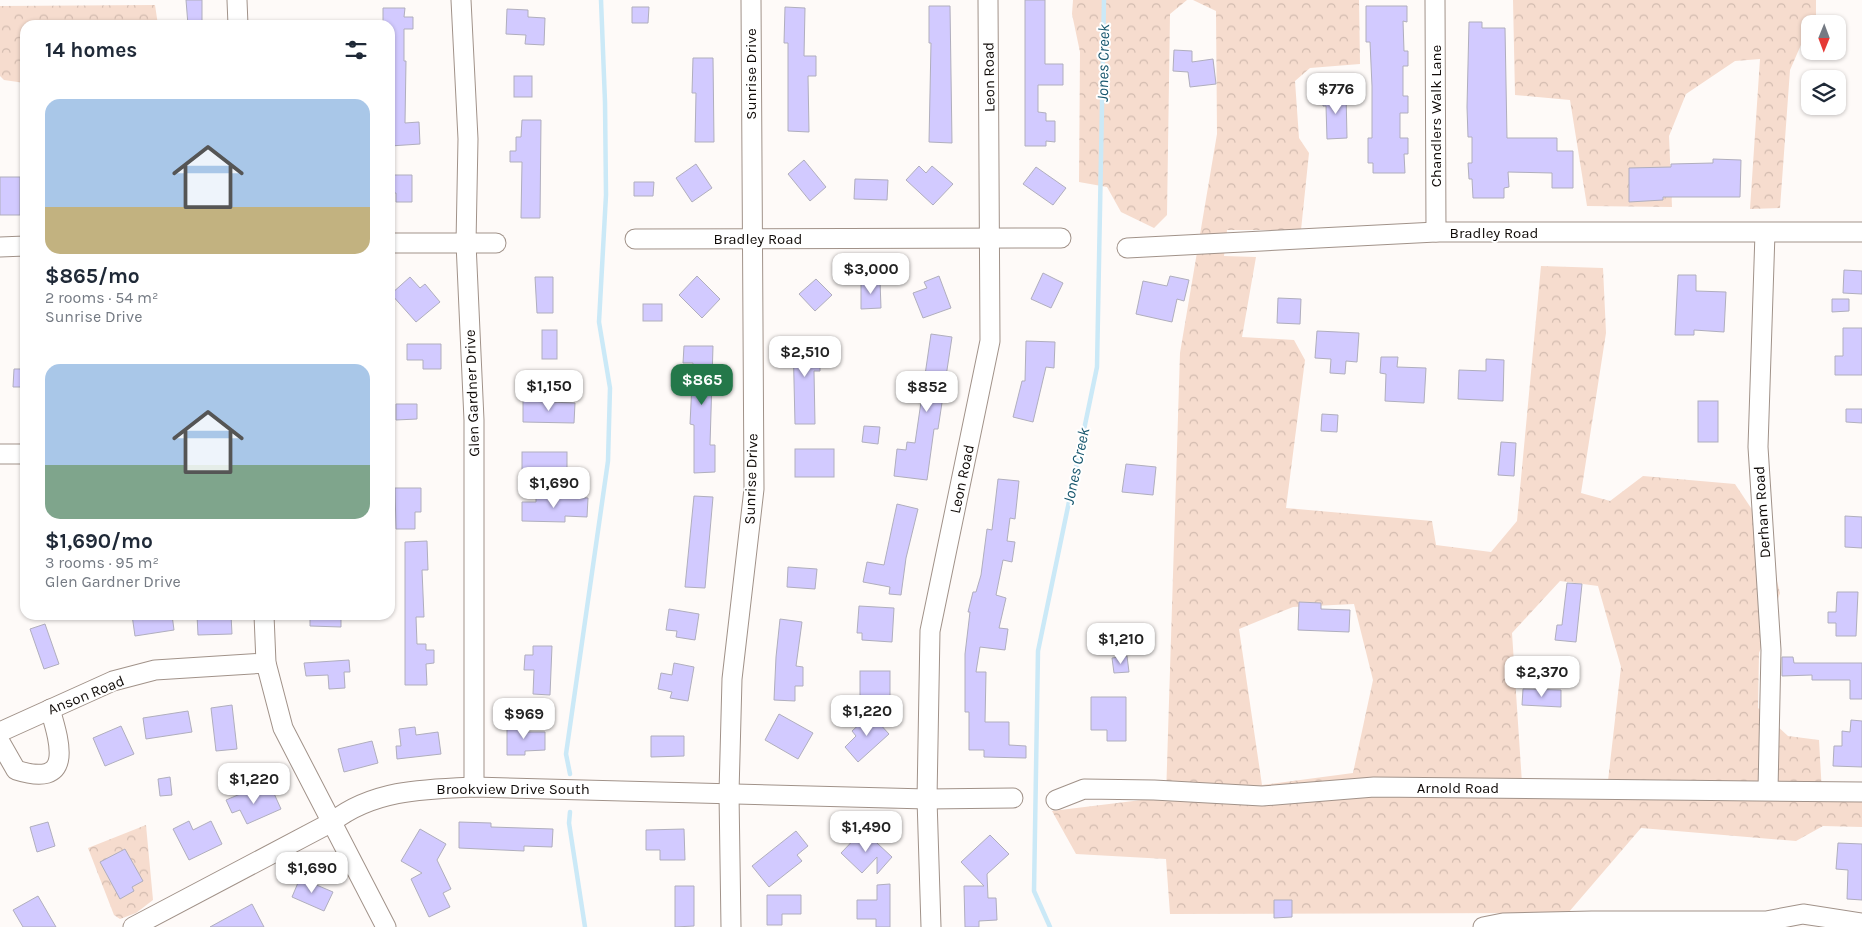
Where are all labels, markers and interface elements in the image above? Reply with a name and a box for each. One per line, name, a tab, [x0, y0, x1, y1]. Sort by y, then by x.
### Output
north arrow	[1801, 15, 1846, 60]
map controls	[1801, 15, 1846, 115]
water label: Jones Creek	[1093, 23, 1113, 102]
street label: Sunrise Drive	[742, 28, 760, 120]
icon: filters	[342, 36, 370, 64]
text: 14 homes	[45, 38, 137, 62]
street label: Leon Road	[979, 42, 999, 112]
street label: Chandlers Walk Lane	[1427, 45, 1445, 187]
button: layers	[1801, 70, 1846, 115]
pin: $776	[1306, 72, 1366, 115]
text: $776	[1318, 79, 1354, 98]
icon: home	[163, 132, 253, 222]
street label: Bradley Road	[1450, 224, 1538, 242]
street label: Bradley Road	[714, 230, 802, 248]
pin: $3,000	[830, 252, 912, 295]
text: $3,000	[843, 259, 899, 278]
text: $865/mo	[45, 264, 140, 288]
text: 2 rooms · 54 m²	[45, 288, 158, 307]
text: Sunrise Drive	[45, 307, 142, 326]
street label: Glen Gardner Drive	[461, 329, 483, 457]
pin: $2,510	[764, 336, 846, 378]
text: $2,510	[780, 342, 830, 361]
pin: $865	[672, 364, 732, 406]
pin: $1,150	[508, 370, 590, 412]
text: $865	[682, 370, 722, 389]
pin: $852	[897, 370, 957, 413]
text: $1,150	[526, 376, 572, 395]
text: $852	[907, 377, 947, 396]
icon: home	[163, 397, 253, 487]
water label: Jones Creek	[1059, 425, 1094, 506]
street label: Sunrise Drive	[740, 433, 762, 525]
street label: Leon Road	[946, 443, 978, 515]
street label: Derham Road	[1750, 465, 1774, 559]
pin: $1,690	[513, 466, 595, 509]
text: $1,690	[529, 473, 579, 492]
text: $1,690/mo	[45, 529, 153, 553]
text: 3 rooms · 95 m²	[45, 553, 159, 572]
text: Glen Gardner Drive	[45, 572, 181, 591]
pin: $1,210	[1080, 622, 1162, 665]
text: $1,210	[1098, 629, 1144, 648]
pin: $2,370	[1501, 656, 1583, 698]
text: $2,370	[1516, 662, 1568, 681]
street label: Anson Road	[45, 672, 127, 718]
pin: $1,220	[826, 694, 908, 737]
pin: $969	[494, 698, 554, 740]
text: $1,220	[842, 701, 892, 720]
text: $969	[504, 704, 544, 723]
pin: $1,220	[213, 762, 295, 805]
text: $1,220	[229, 769, 279, 788]
street label: Arnold Road	[1417, 779, 1499, 797]
street label: Brookview Drive South	[436, 780, 590, 798]
pin: $1,490	[825, 810, 907, 853]
text: $1,490	[841, 817, 891, 836]
pin: $1,690	[271, 852, 353, 894]
text: $1,690	[287, 858, 337, 877]

